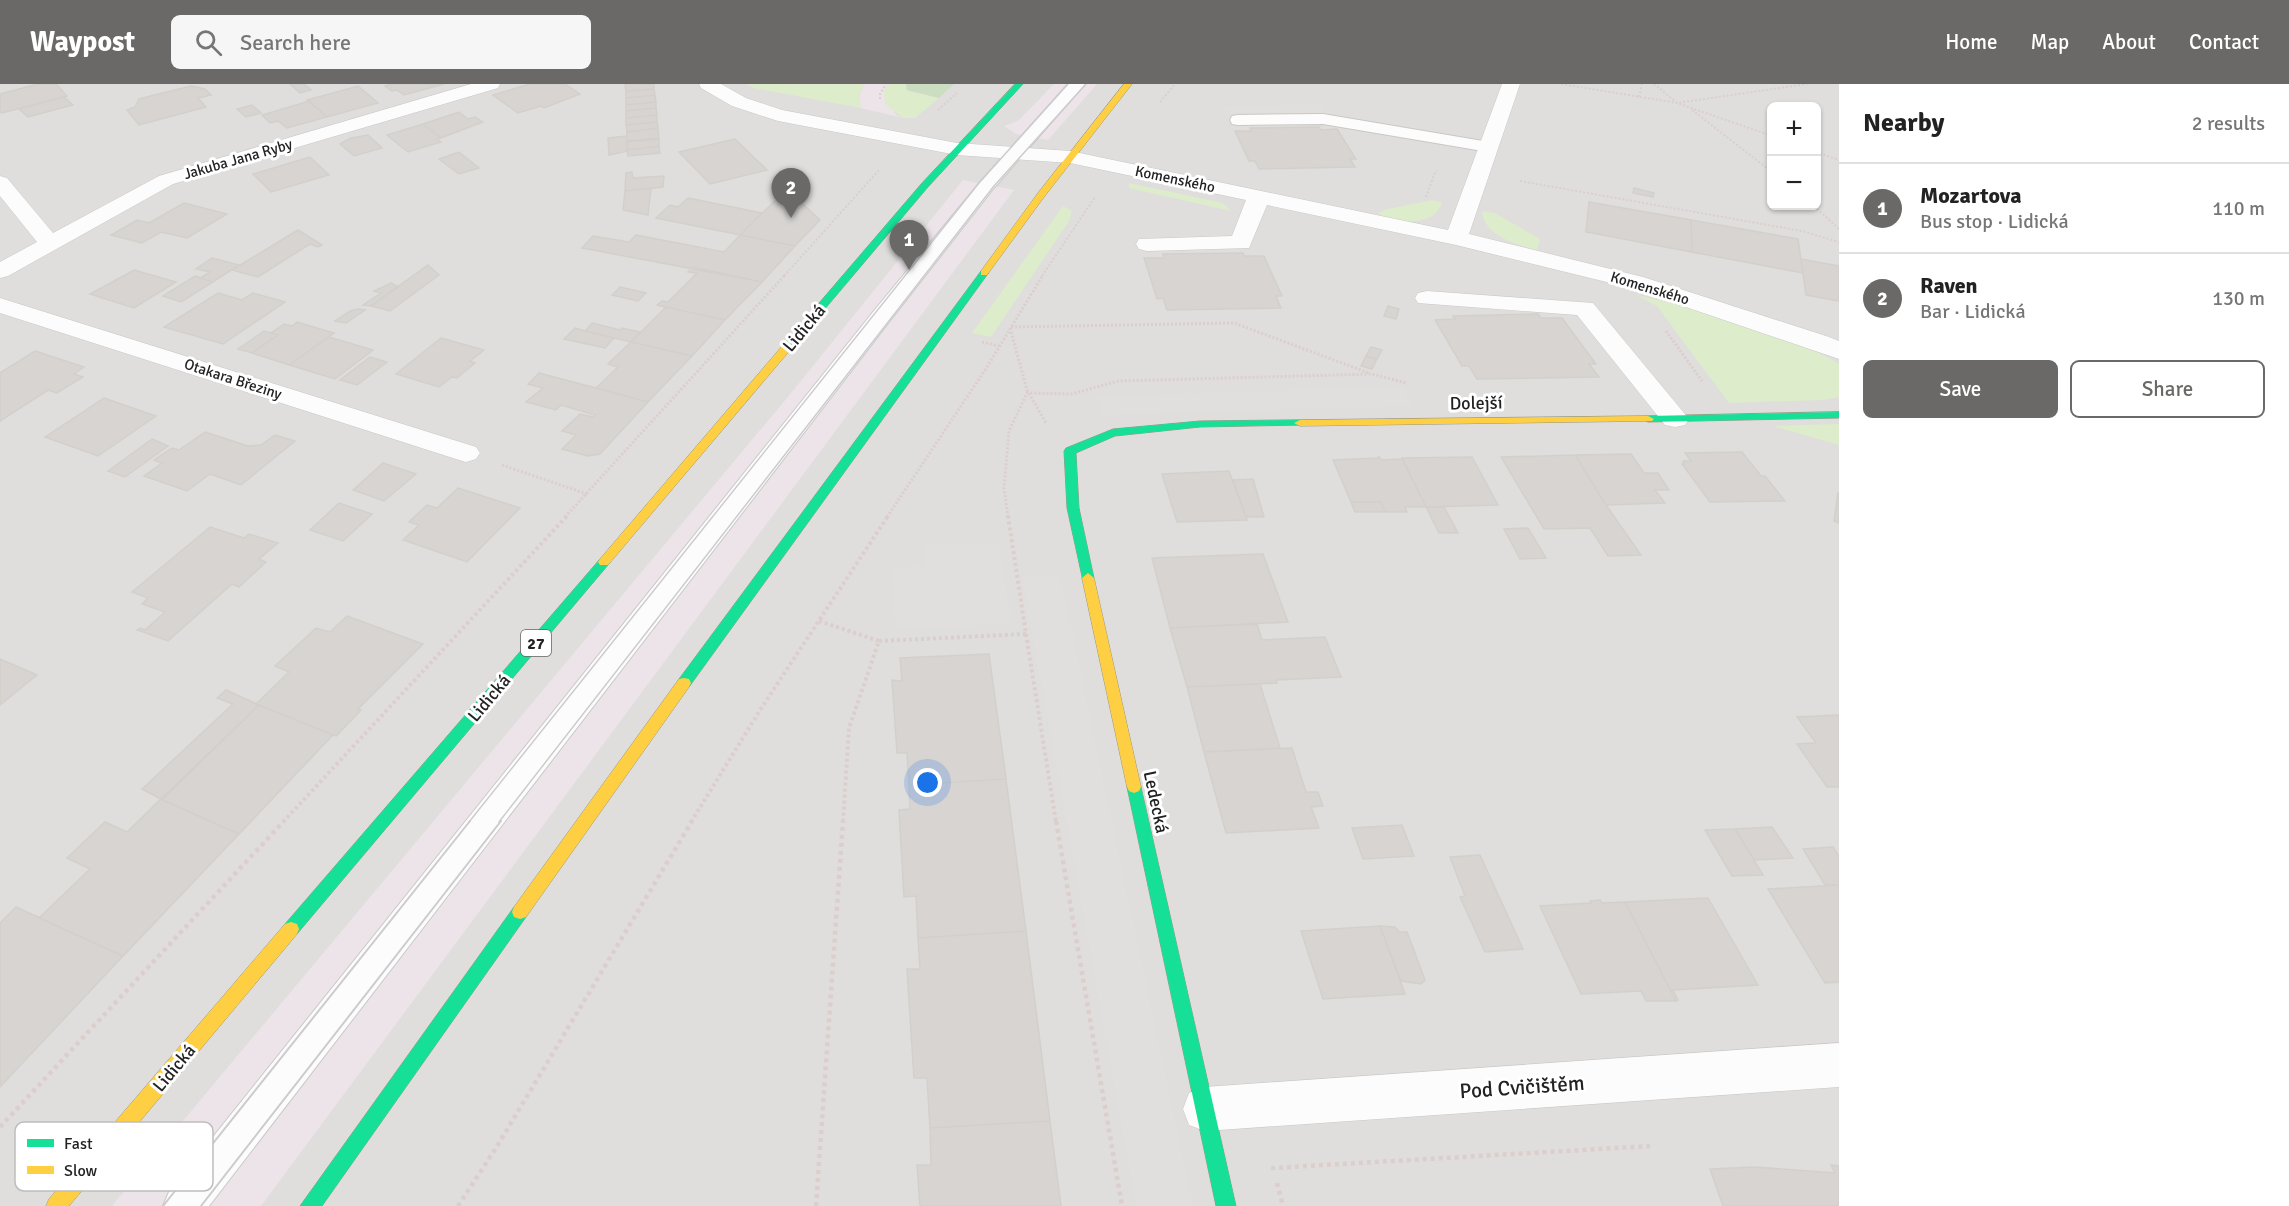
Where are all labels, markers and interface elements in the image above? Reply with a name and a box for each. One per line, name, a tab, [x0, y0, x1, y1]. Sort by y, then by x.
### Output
search box	[171, 15, 591, 69]
text: Waypost	[30, 25, 135, 59]
icon: search	[192, 26, 225, 59]
text: Search here	[240, 29, 351, 56]
text: Home	[1945, 29, 1998, 55]
text: Map	[2031, 29, 2069, 55]
text: About	[2102, 29, 2156, 55]
text: Contact	[2189, 29, 2259, 55]
map controls	[1767, 102, 1821, 210]
button: +	[1767, 102, 1821, 156]
text: Nearby	[1863, 107, 1944, 139]
text: 2 results	[2192, 111, 2265, 136]
street label: Jakuba Jana Ryby	[182, 135, 294, 183]
button: −	[1767, 156, 1821, 210]
street label: Komenského	[1133, 162, 1217, 196]
pin: 2	[772, 168, 810, 218]
text: Mozartova	[1920, 182, 2022, 209]
text: 1	[1877, 196, 1888, 221]
text: 110 m	[2212, 196, 2265, 221]
text: Bus stop · Lidická	[1920, 209, 2069, 234]
pin: 1	[890, 220, 928, 270]
street label: Komenského	[1608, 267, 1692, 309]
text: Raven	[1920, 272, 1978, 299]
text: 2	[1877, 286, 1888, 311]
text: 130 m	[2212, 286, 2265, 311]
text: Bar · Lidická	[1920, 299, 2026, 324]
street label: Lidická	[778, 300, 830, 356]
street label: Otakara Březiny	[182, 355, 284, 403]
button: Save	[1863, 360, 2058, 418]
button: Share	[2070, 360, 2265, 418]
street label: Dolejší	[1449, 392, 1503, 414]
road number: 27	[521, 630, 551, 656]
street label: Lidická	[463, 670, 515, 726]
your location	[913, 768, 942, 797]
street label: Ledecká	[1139, 769, 1173, 835]
street label: Lidická	[148, 1040, 200, 1096]
street label: Pod Cvičištěm	[1459, 1070, 1585, 1104]
legend	[15, 1122, 213, 1191]
text: Fast	[64, 1134, 93, 1154]
text: Slow	[64, 1161, 98, 1181]

